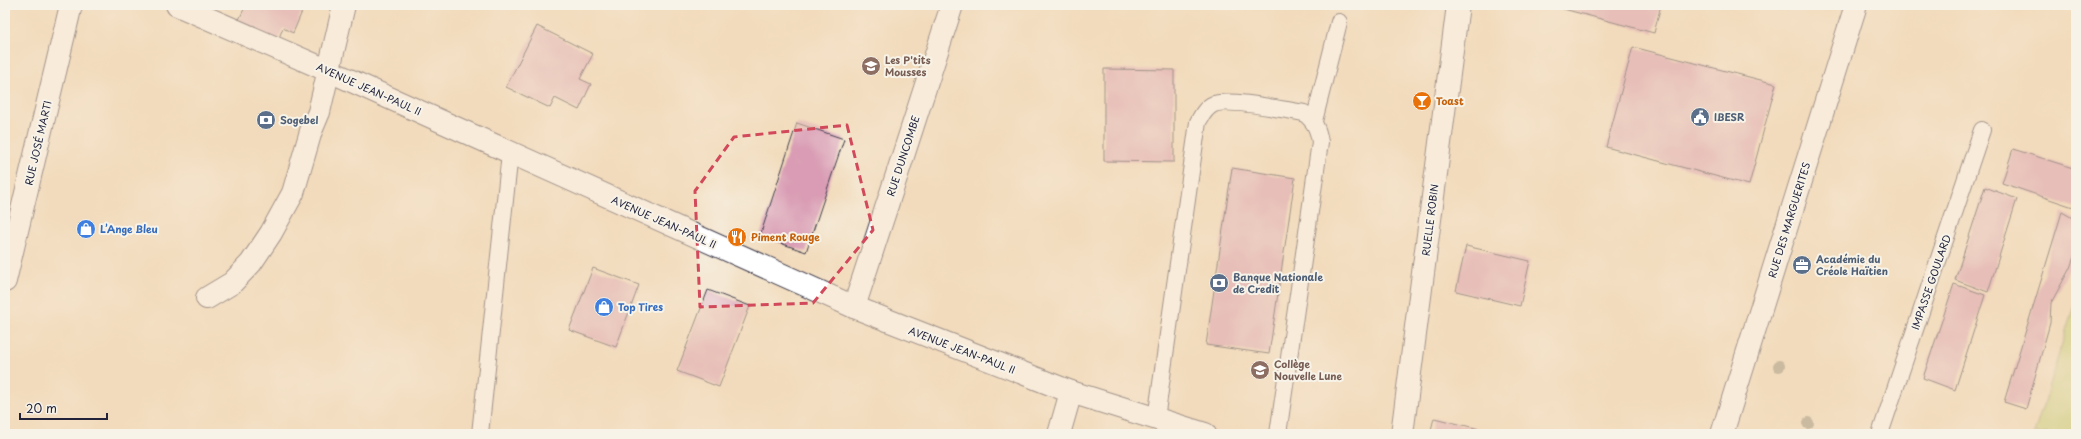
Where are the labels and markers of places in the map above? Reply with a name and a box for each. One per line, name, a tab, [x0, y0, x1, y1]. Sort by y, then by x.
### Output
place label: Les P'tits Mousses	[885, 52, 931, 79]
school or university icon: Les P'tits Mousses	[860, 55, 882, 77]
bar icon: Toast	[1411, 90, 1433, 112]
place label: Toast	[1436, 93, 1464, 108]
public building icon: IBESR	[1689, 106, 1711, 128]
bank icon: Sogebel	[255, 109, 277, 131]
place label: IBESR	[1714, 109, 1745, 124]
place label: Sogebel	[280, 112, 319, 127]
shop icon: L’Ange Bleu	[75, 218, 97, 240]
place label: L’Ange Bleu	[100, 221, 158, 236]
restaurant icon: Piment Rouge	[726, 226, 748, 248]
place label: Piment Rouge	[751, 229, 820, 244]
place label: Académie du Créole Haïtien	[1815, 251, 1888, 278]
office icon: Académie du Créole Haïtien	[1791, 254, 1813, 276]
place label: Banque Nationale de Credit	[1233, 269, 1323, 296]
bank icon: Banque Nationale de Credit	[1208, 272, 1230, 294]
shop icon: Top Tires	[593, 296, 615, 318]
place label: Top Tires	[618, 299, 663, 314]
place label: Collège Nouvelle Lune	[1274, 356, 1342, 383]
school or university icon: Collège Nouvelle Lune	[1249, 359, 1271, 381]

